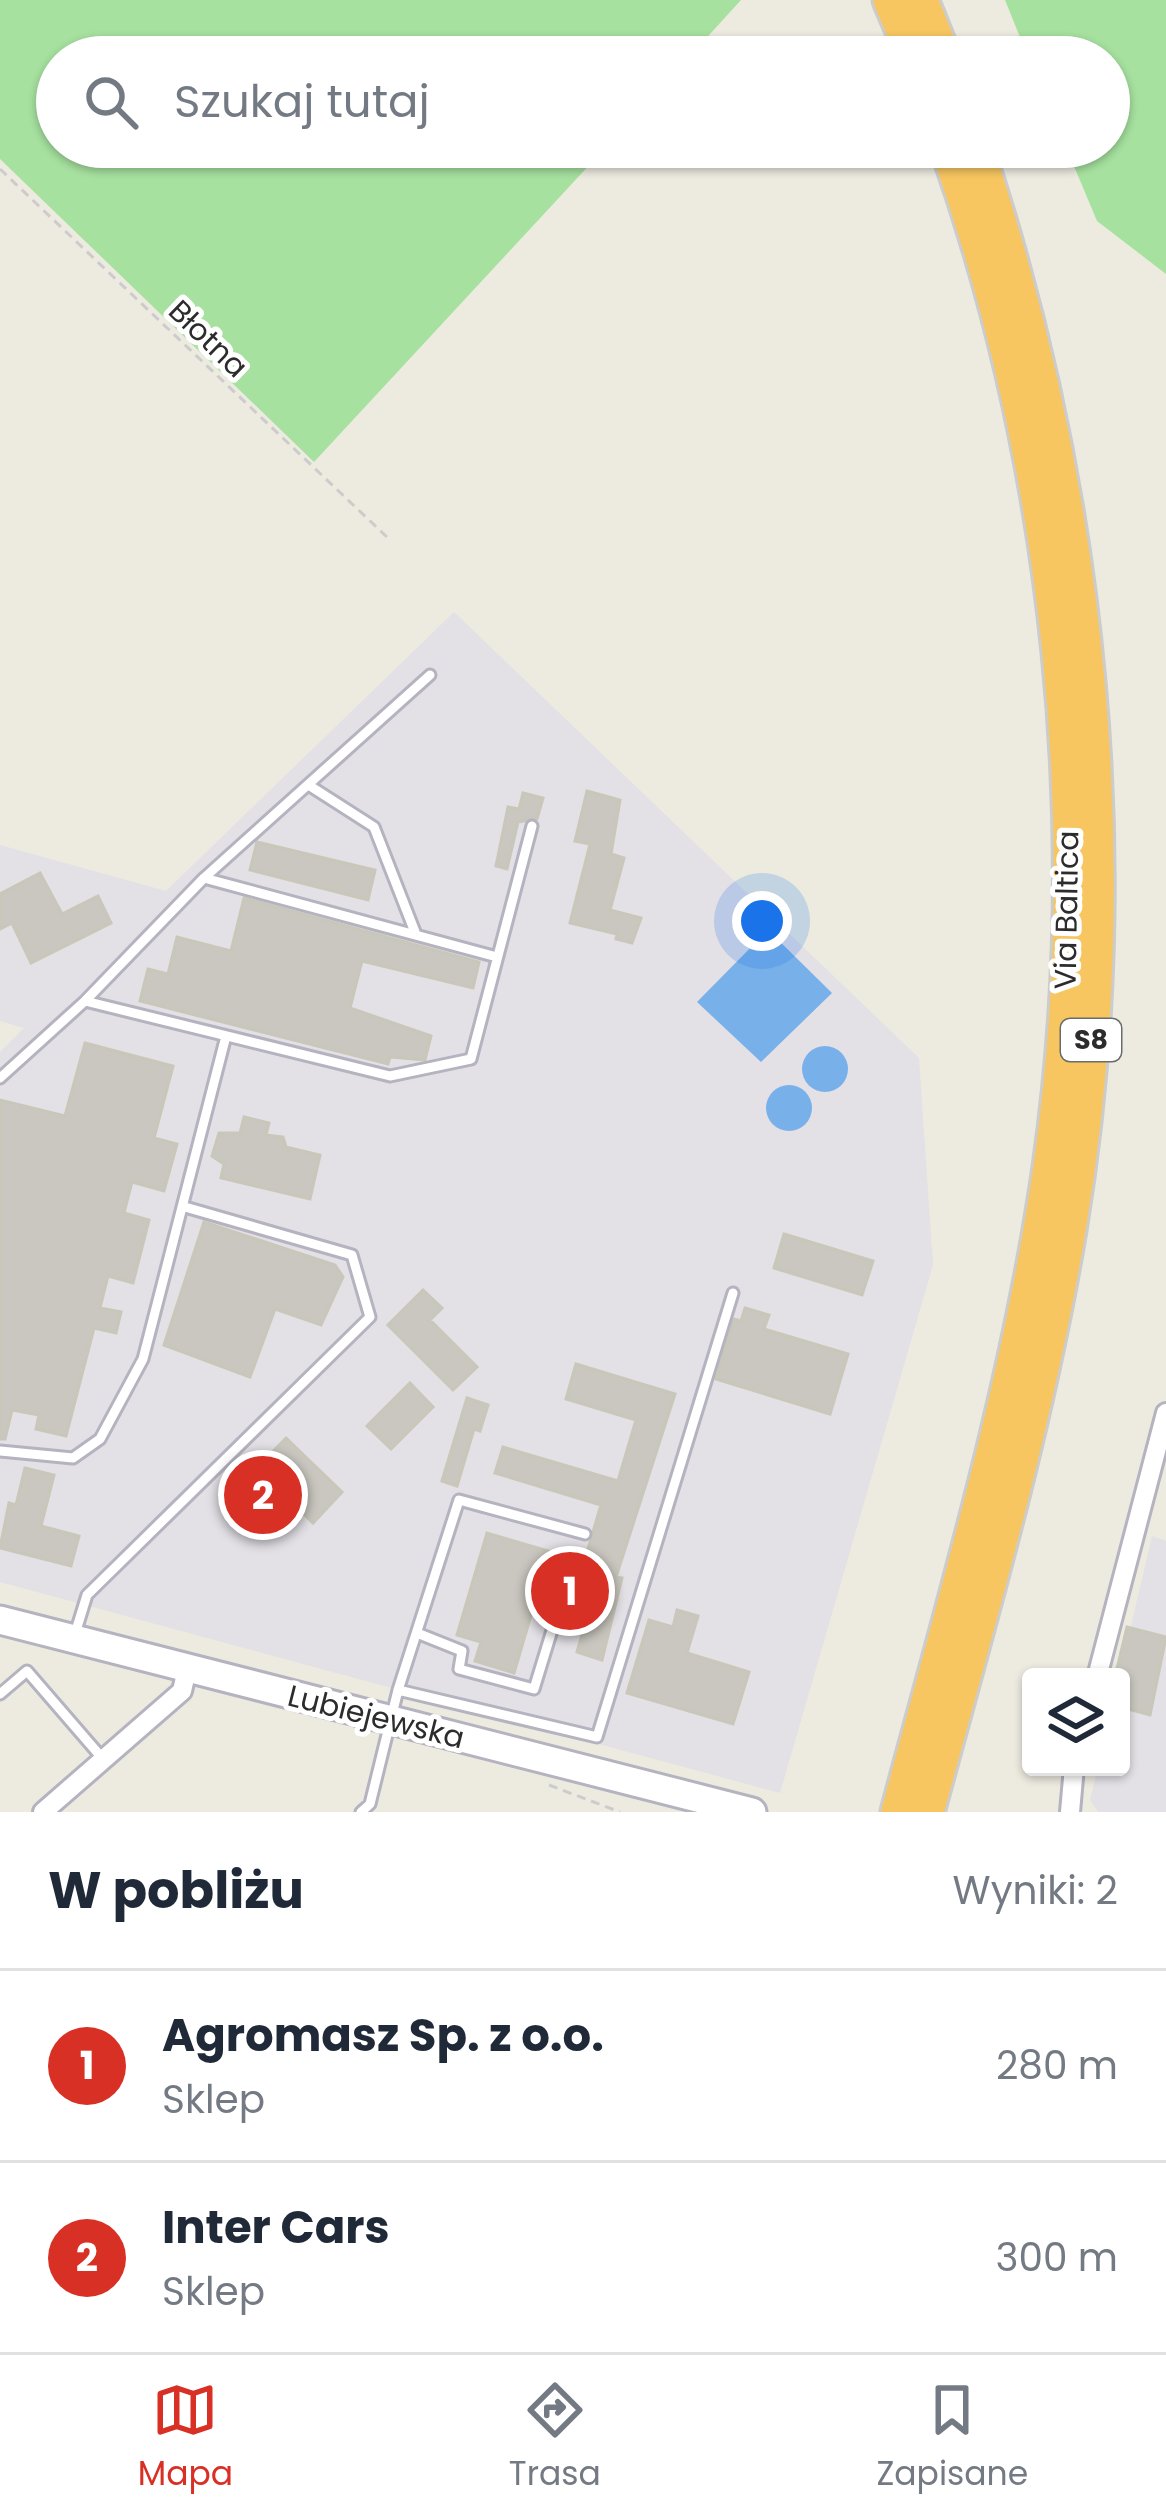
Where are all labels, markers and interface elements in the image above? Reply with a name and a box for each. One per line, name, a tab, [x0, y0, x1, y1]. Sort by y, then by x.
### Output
search box	[36, 36, 1130, 168]
icon: search	[78, 69, 144, 135]
text: Szukaj tutaj	[174, 70, 430, 133]
street label: Błotna	[159, 290, 258, 387]
street label: Via Baltica	[1044, 830, 1089, 990]
your location	[732, 891, 792, 951]
road number: S8	[1061, 1019, 1121, 1061]
pin: 2	[224, 1450, 302, 1540]
pin: 1	[531, 1546, 609, 1636]
map controls	[1022, 1668, 1130, 1776]
button: layers	[1022, 1668, 1130, 1776]
street label: Lubiejewska	[283, 1674, 469, 1759]
text: W pobliżu	[48, 1854, 304, 1926]
text: Wyniki: 2	[953, 1863, 1118, 1918]
text: Agromasz Sp. z o.o.	[162, 2004, 604, 2067]
text: 1	[80, 2038, 94, 2093]
text: 280 m	[996, 2038, 1118, 2093]
text: Sklep	[162, 2072, 265, 2127]
text: Inter Cars	[162, 2196, 390, 2259]
text: 2	[76, 2230, 98, 2285]
text: 300 m	[995, 2230, 1118, 2285]
text: Sklep	[162, 2264, 265, 2319]
tab: Mapa	[138, 2377, 233, 2499]
tab: Trasa	[509, 2377, 601, 2499]
tab: Zapisane	[876, 2377, 1028, 2499]

